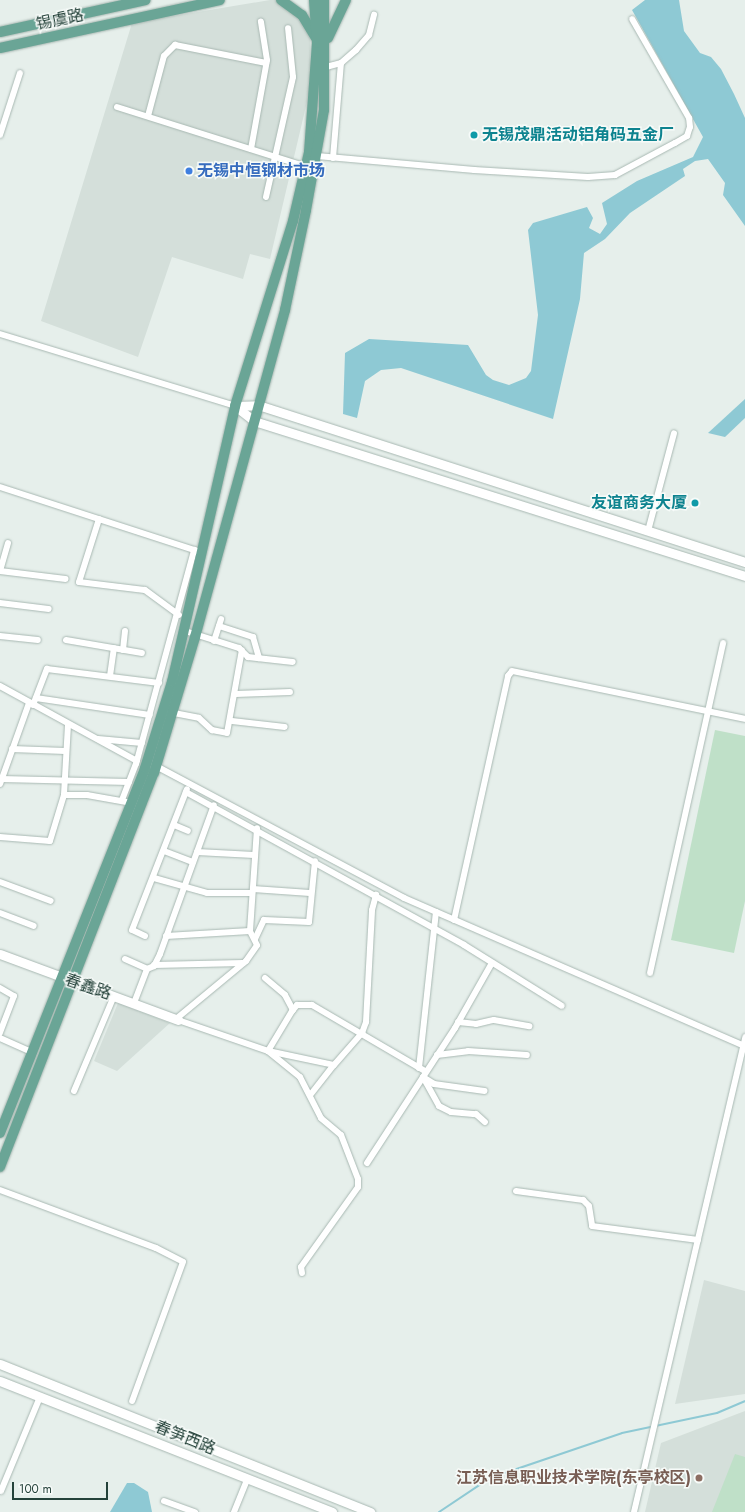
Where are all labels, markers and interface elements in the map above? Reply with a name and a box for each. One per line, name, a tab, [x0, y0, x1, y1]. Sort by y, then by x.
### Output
street label: 锡虞路	[35, 6, 85, 34]
place label: 无锡茂鼎活动铝角码五金厂	[482, 125, 674, 145]
marker: 无锡茂鼎活动铝角码五金厂	[469, 130, 479, 140]
place label: 无锡中恒钢材市场	[197, 161, 325, 181]
marker: 无锡中恒钢材市场	[184, 166, 194, 176]
place label: 友谊商务大厦	[591, 493, 687, 513]
marker: 友谊商务大厦	[690, 498, 700, 508]
street label: 春鑫路	[62, 970, 114, 1004]
street label: 春笋西路	[152, 1417, 218, 1459]
place label: 江苏信息职业技术学院(东亭校区)	[456, 1468, 691, 1488]
marker: 江苏信息职业技术学院(东亭校区)	[694, 1473, 704, 1483]
scale bar	[14, 1474, 110, 1500]
text: 100 m	[19, 1480, 52, 1498]

